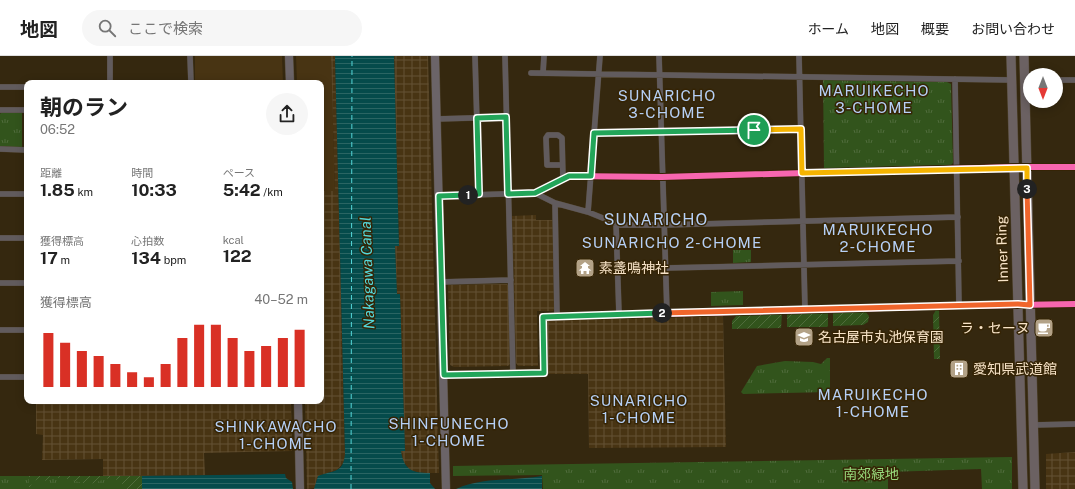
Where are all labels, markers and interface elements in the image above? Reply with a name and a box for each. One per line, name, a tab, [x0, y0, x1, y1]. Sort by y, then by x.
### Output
search box	[82, 10, 362, 46]
icon: search	[96, 17, 118, 39]
text: 地図	[20, 18, 58, 40]
text: ここで検索	[128, 20, 203, 37]
text: ホーム	[807, 21, 849, 37]
text: 地図	[871, 21, 899, 37]
text: 概要	[921, 21, 949, 37]
text: お問い合わせ	[971, 21, 1055, 37]
north arrow	[1023, 68, 1063, 108]
map controls	[1023, 68, 1063, 108]
district label: MARUIKECHO 3-CHOME	[819, 82, 929, 116]
district label: SUNARICHO 3-CHOME	[618, 87, 716, 121]
button: share	[266, 93, 308, 135]
text: 朝のラン	[40, 94, 128, 120]
pin	[737, 113, 771, 147]
icon: arrive	[743, 119, 765, 141]
text: 06:52	[40, 122, 75, 137]
text: 距離	[40, 167, 62, 179]
text: 時間	[131, 167, 153, 179]
text: ペース	[223, 167, 255, 179]
pin: 3	[1017, 179, 1037, 199]
text: 1.85	[40, 180, 75, 200]
text: 10:33	[131, 180, 177, 200]
text: 5:42	[223, 180, 261, 200]
text: 3	[1023, 183, 1031, 195]
pin: 1	[458, 185, 478, 205]
text: km	[75, 186, 93, 198]
text: /km	[261, 186, 283, 198]
text: 1	[466, 189, 470, 201]
district label: SUNARICHO	[604, 210, 708, 229]
street label: Inner Ring	[993, 215, 1011, 283]
water label: Nakagawa Canal	[357, 217, 377, 329]
district label: MARUIKECHO 2-CHOME	[823, 221, 933, 255]
text: kcal	[223, 234, 244, 246]
district label: SUNARICHO 2-CHOME	[582, 234, 762, 251]
text: 獲得標高	[40, 235, 84, 247]
text: 心拍数	[131, 235, 164, 247]
text: 122	[223, 246, 252, 266]
text: 17	[40, 248, 58, 268]
text: 134	[131, 248, 161, 268]
text: m	[58, 254, 70, 266]
text: bpm	[161, 254, 186, 266]
temple icon: 素盞鳴神社	[574, 257, 596, 279]
place label: 素盞鳴神社	[599, 260, 669, 276]
text: 40–52 m	[254, 292, 308, 307]
text: 獲得標高	[40, 295, 92, 310]
pin: 2	[652, 303, 672, 323]
text: 2	[659, 307, 666, 319]
cafe icon: ラ・セーヌ	[1033, 317, 1055, 339]
place label: ラ・セーヌ	[960, 320, 1030, 336]
school or university icon: 名古屋市丸池保育園	[793, 326, 815, 348]
place label: 名古屋市丸池保育園	[818, 329, 944, 345]
building icon: 愛知県武道館	[948, 358, 970, 380]
place label: 愛知県武道館	[973, 361, 1057, 377]
district label: MARUIKECHO 1-CHOME	[818, 386, 928, 420]
district label: SUNARICHO 1-CHOME	[590, 392, 688, 426]
district label: SHINFUNECHO 1-CHOME	[389, 415, 509, 449]
district label: SHINKAWACHO 1-CHOME	[215, 418, 337, 452]
park label: 南郊緑地	[843, 466, 899, 482]

